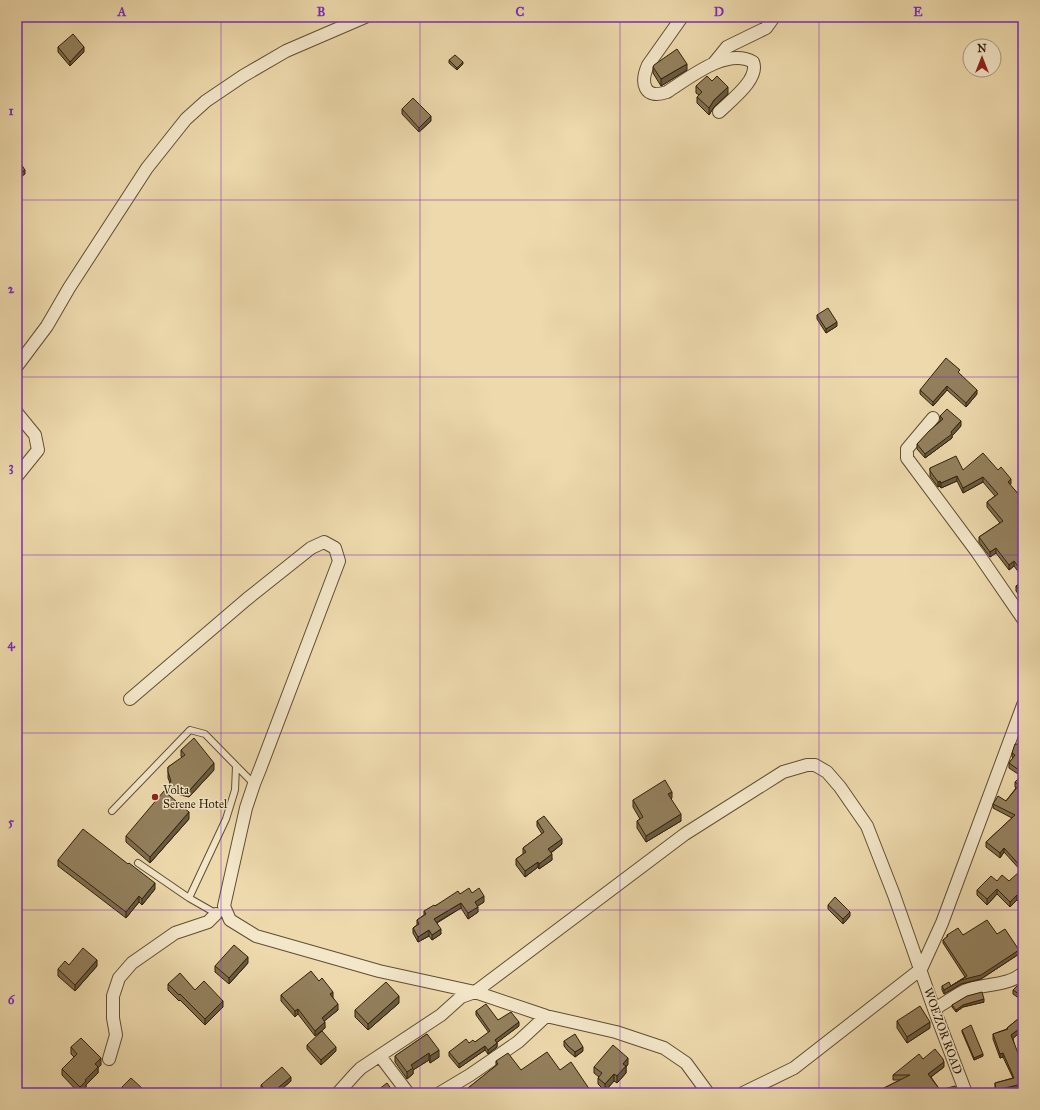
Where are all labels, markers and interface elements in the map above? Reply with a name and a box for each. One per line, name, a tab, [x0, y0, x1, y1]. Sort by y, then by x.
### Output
text: A	[117, 4, 127, 20]
text: B	[317, 4, 326, 20]
text: C	[516, 4, 525, 20]
text: D	[714, 4, 724, 20]
text: E	[913, 4, 923, 20]
north arrow	[962, 38, 1002, 78]
text: N	[977, 42, 987, 55]
text: 1	[8, 103, 14, 119]
text: 2	[8, 281, 15, 297]
text: 3	[8, 459, 14, 475]
text: 4	[7, 636, 15, 652]
place label: Volta Serene Hotel	[162, 783, 228, 811]
marker: Volta Serene Hotel	[150, 792, 160, 802]
text: 5	[8, 814, 15, 830]
street label: WOEZOR ROAD	[921, 986, 965, 1076]
text: 6	[8, 992, 16, 1008]

